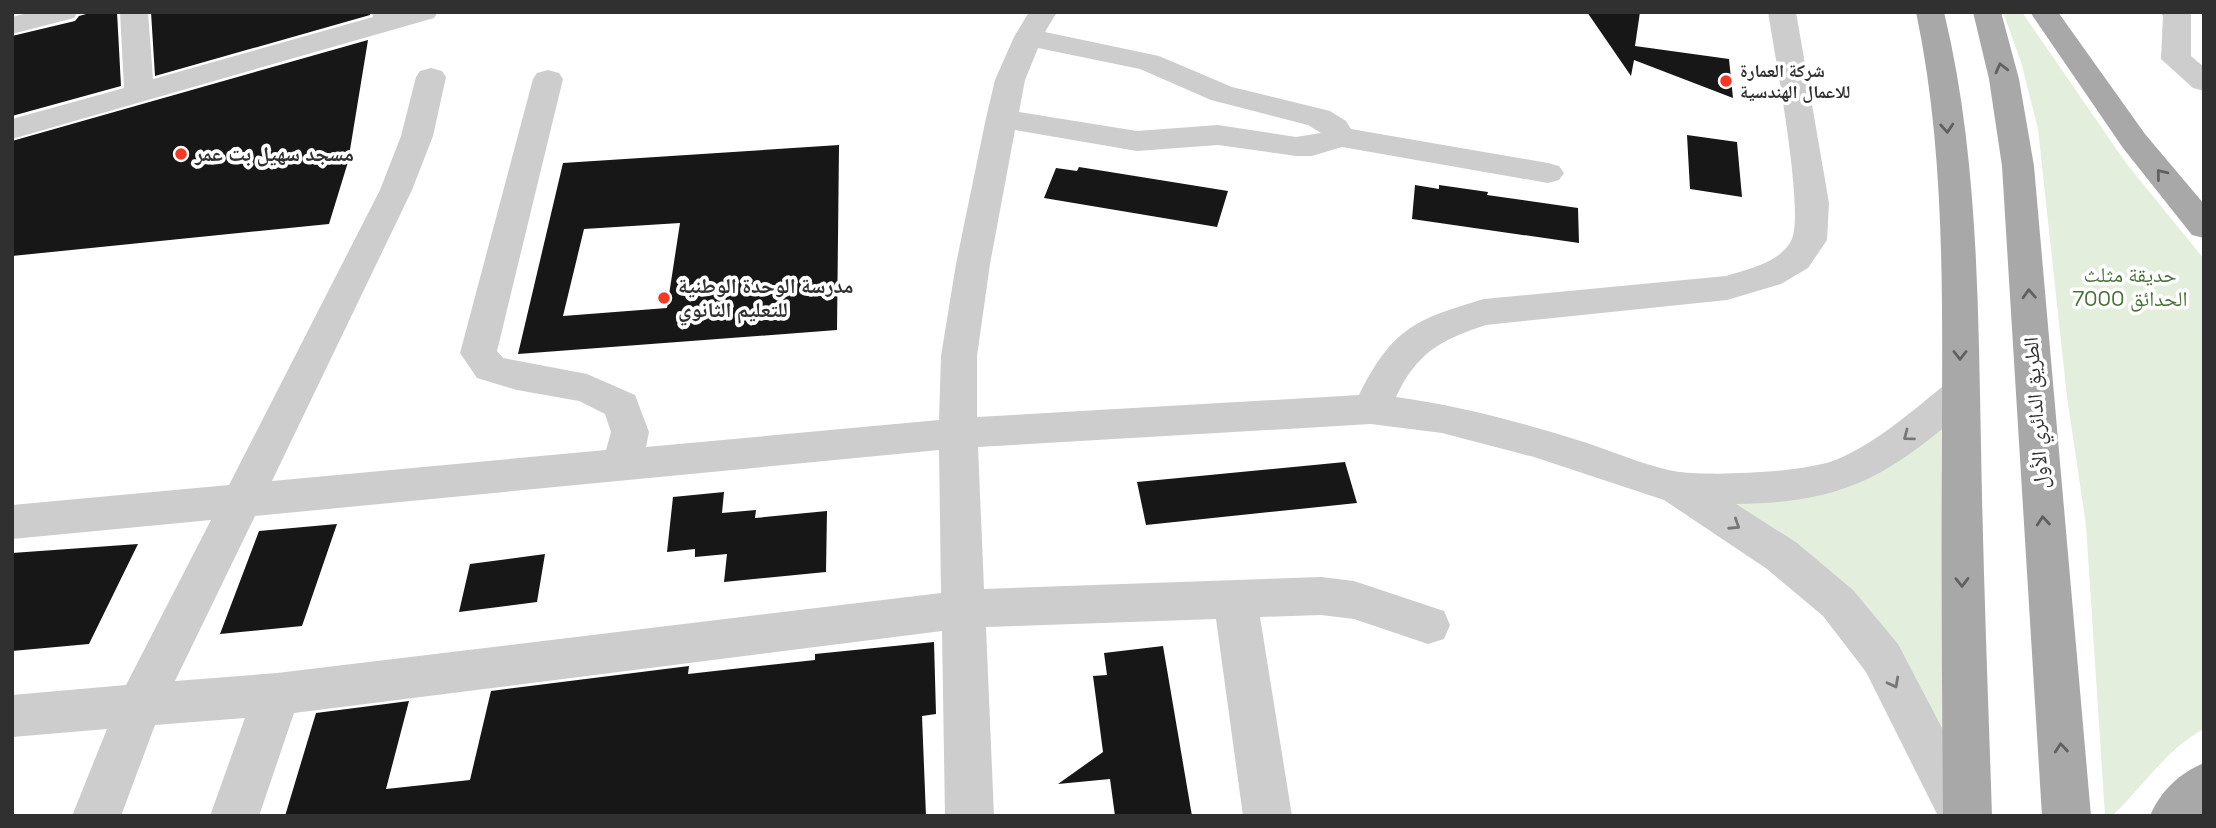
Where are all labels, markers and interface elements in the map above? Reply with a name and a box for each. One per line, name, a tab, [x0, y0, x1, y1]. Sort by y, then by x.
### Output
place label: شركة العمارة للاعمال الهندسية	[1740, 59, 1850, 103]
one-way arrow	[1995, 62, 2009, 74]
marker: شركة العمارة للاعمال الهندسية	[1718, 73, 1734, 89]
one-way arrow	[1939, 123, 1954, 134]
place label: مسجد سهيل بت عمر	[194, 140, 354, 167]
marker: مسجد سهيل بت عمر	[173, 146, 189, 162]
one-way arrow	[2156, 169, 2169, 181]
park label: حديقة مثلث 7000 الحدائق	[2072, 261, 2188, 312]
place label: مدرسة الوحدة الوطنية للتعليم الثانوي	[678, 272, 854, 326]
one-way arrow	[2021, 288, 2036, 299]
marker: مدرسة الوحدة الوطنية للتعليم الثانوي	[656, 290, 672, 306]
street label: الطريق الدائري الأول	[2017, 336, 2058, 490]
one-way arrow	[1952, 350, 1968, 361]
one-way arrow	[1904, 428, 1916, 441]
one-way arrow	[2036, 515, 2051, 526]
one-way arrow	[1727, 517, 1740, 529]
one-way arrow	[1955, 577, 1970, 588]
one-way arrow	[1886, 676, 1900, 688]
one-way arrow	[2054, 742, 2069, 753]

